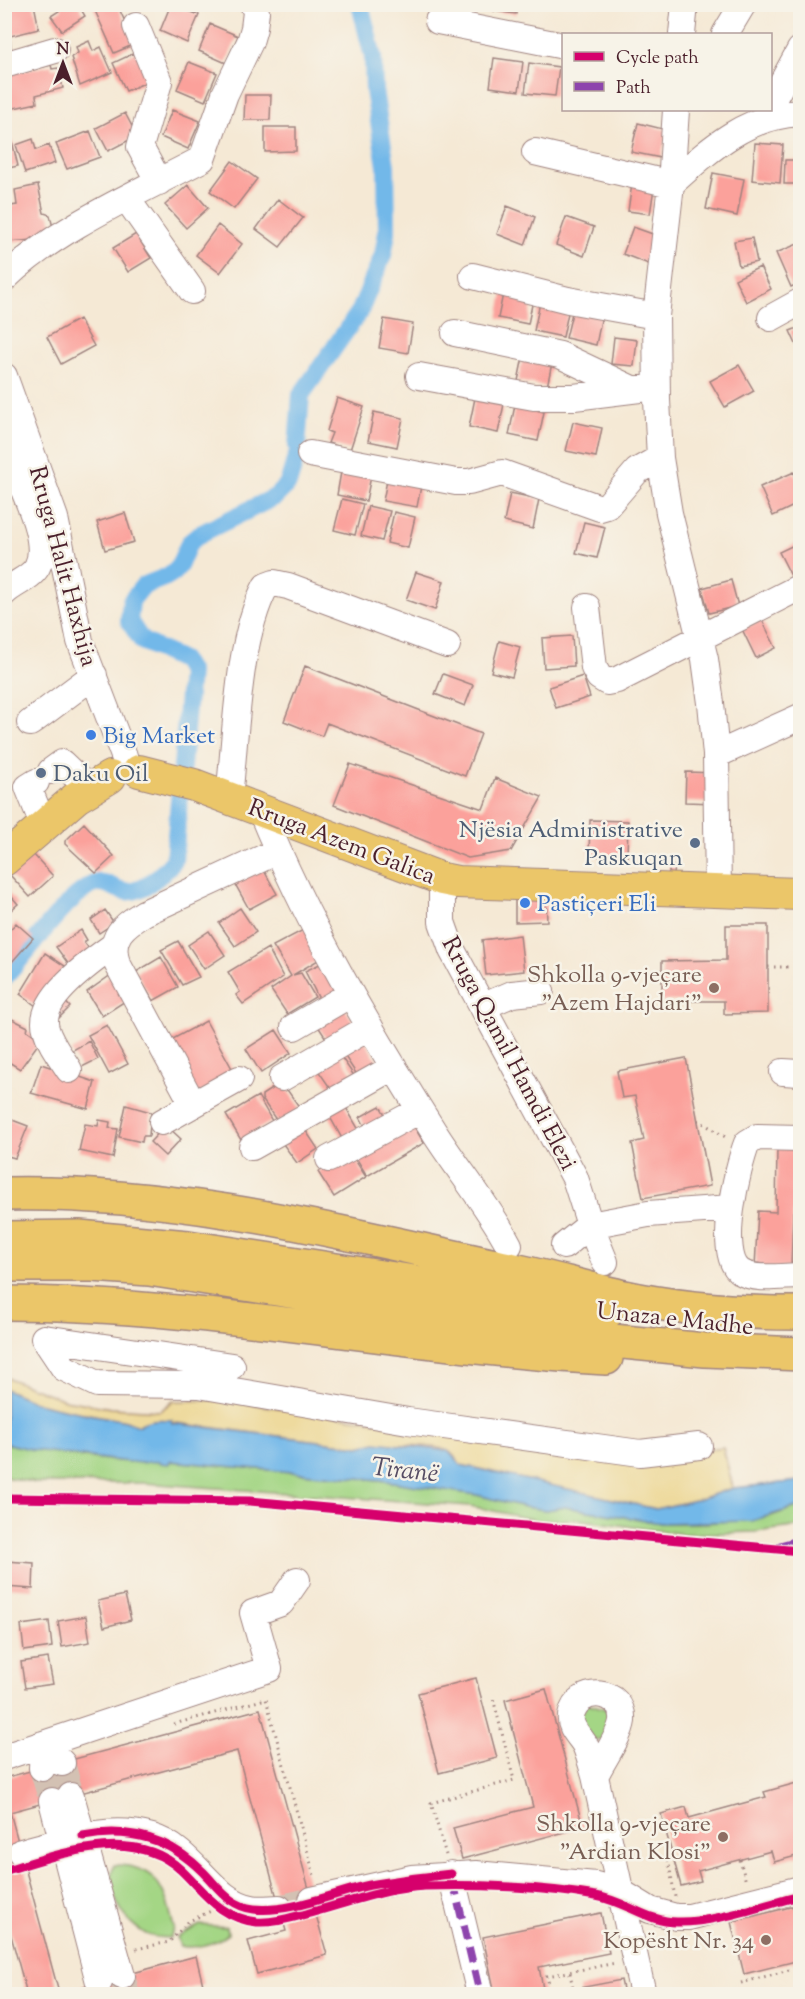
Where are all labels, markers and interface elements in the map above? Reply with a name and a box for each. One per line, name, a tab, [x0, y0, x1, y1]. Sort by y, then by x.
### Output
north arrow	[33, 33, 93, 93]
legend	[562, 33, 772, 111]
text: N	[57, 39, 70, 62]
text: Cycle path	[616, 46, 699, 72]
text: Path	[616, 76, 651, 102]
street label: Rruga Halit Haxhija	[19, 463, 105, 670]
place label: Big Market	[103, 720, 215, 754]
marker: Big Market	[84, 728, 98, 742]
place label: Daku Oil	[53, 758, 149, 792]
marker: Daku Oil	[34, 766, 48, 780]
street label: Rruga Azem Galica	[243, 791, 440, 894]
place label: Njësia Administrative Paskuqan	[459, 814, 683, 876]
marker: Njësia Administrative Paskuqan	[688, 836, 702, 850]
place label: Pastiçeri Eli	[537, 888, 657, 922]
marker: Pastiçeri Eli	[518, 896, 532, 910]
street label: Rruga Qamil Hamdi Elezi	[432, 931, 584, 1177]
place label: Shkolla 9-vjeçare "Azem Hajdari"	[527, 959, 702, 1021]
marker: Shkolla 9-vjeçare "Azem Hajdari"	[707, 981, 721, 995]
street label: Unaza e Madhe	[595, 1295, 755, 1345]
water label: Tiranë	[369, 1450, 441, 1493]
place label: Shkolla 9-vjeçare "Ardian Klosi"	[536, 1808, 711, 1870]
marker: Shkolla 9-vjeçare "Ardian Klosi"	[716, 1830, 730, 1844]
place label: Kopësht Nr. 34	[603, 1925, 754, 1959]
marker: Kopësht Nr. 34	[759, 1933, 773, 1947]

